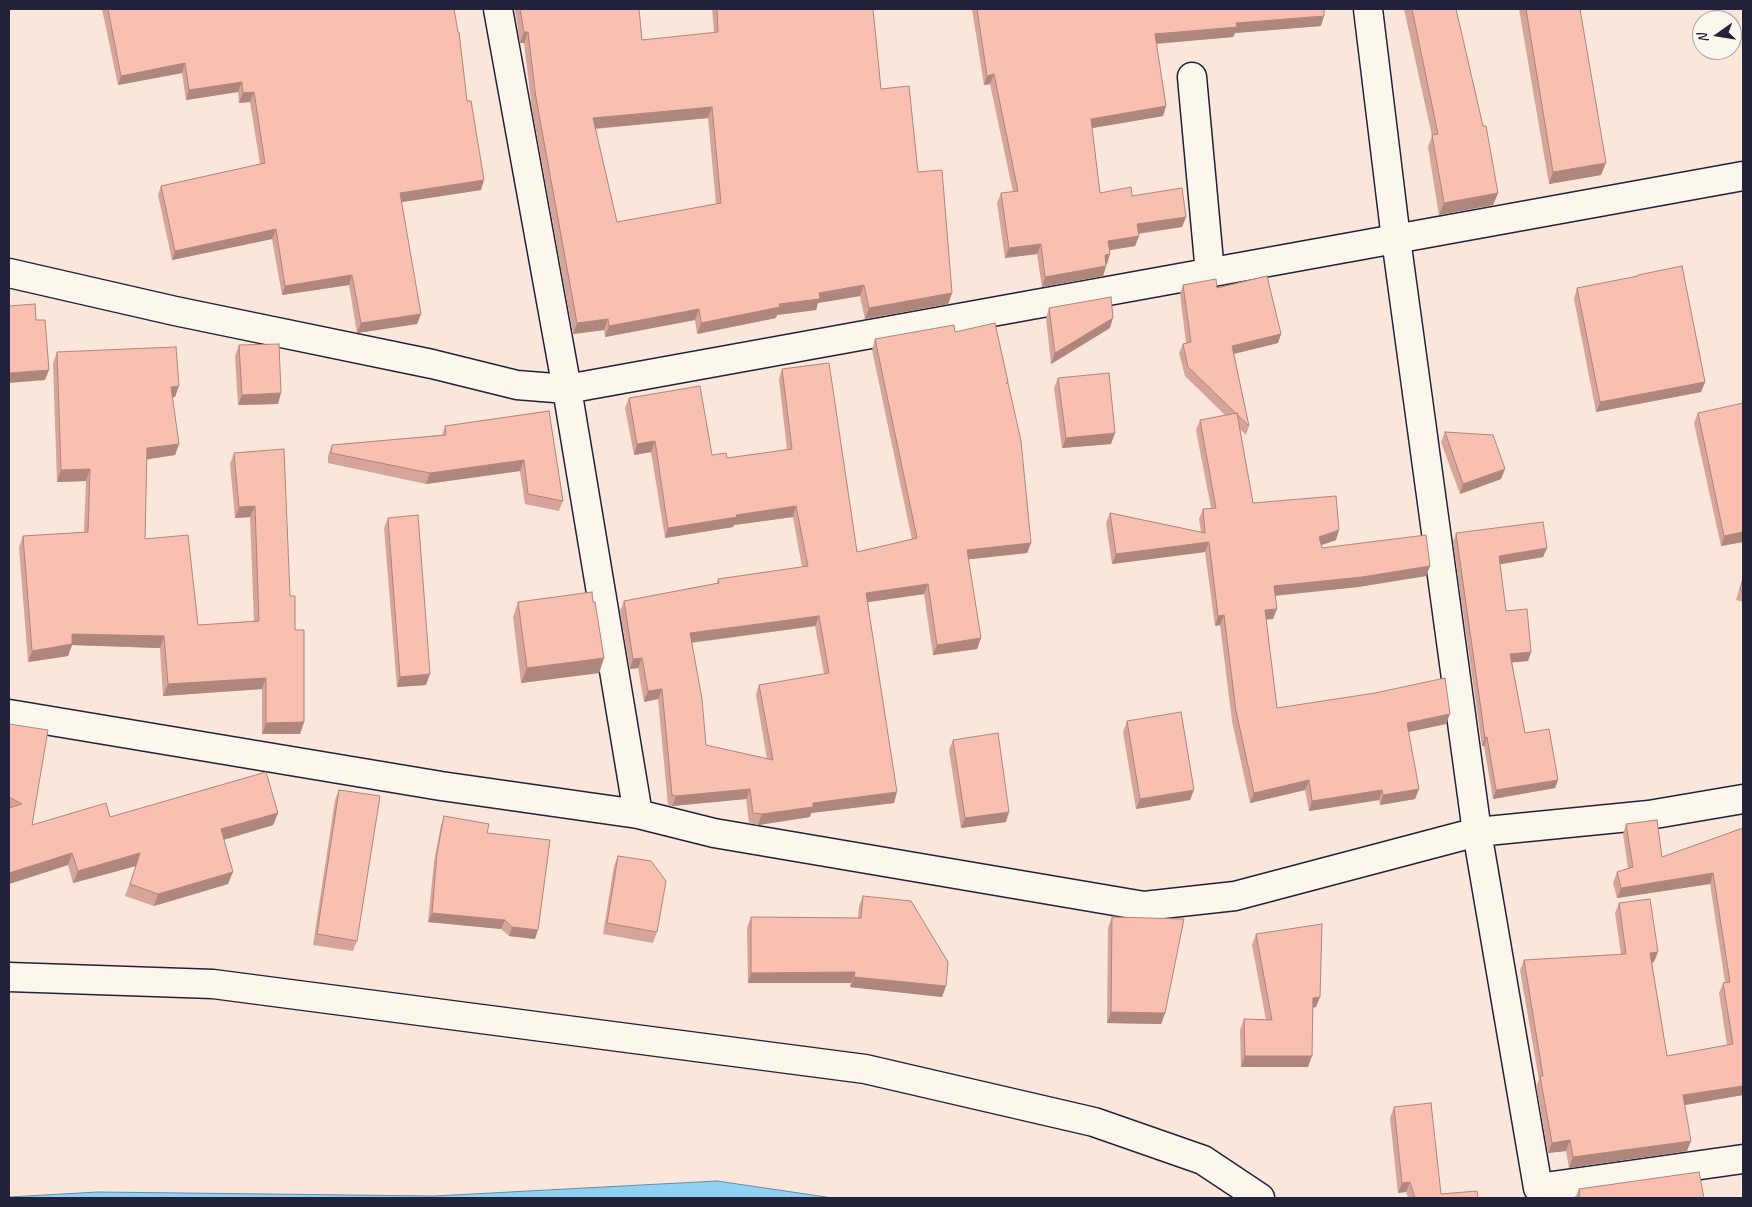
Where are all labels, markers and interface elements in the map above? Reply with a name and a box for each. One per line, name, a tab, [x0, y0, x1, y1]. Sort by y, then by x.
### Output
north arrow	[1692, 10, 1742, 60]
text: N	[1694, 32, 1712, 44]

